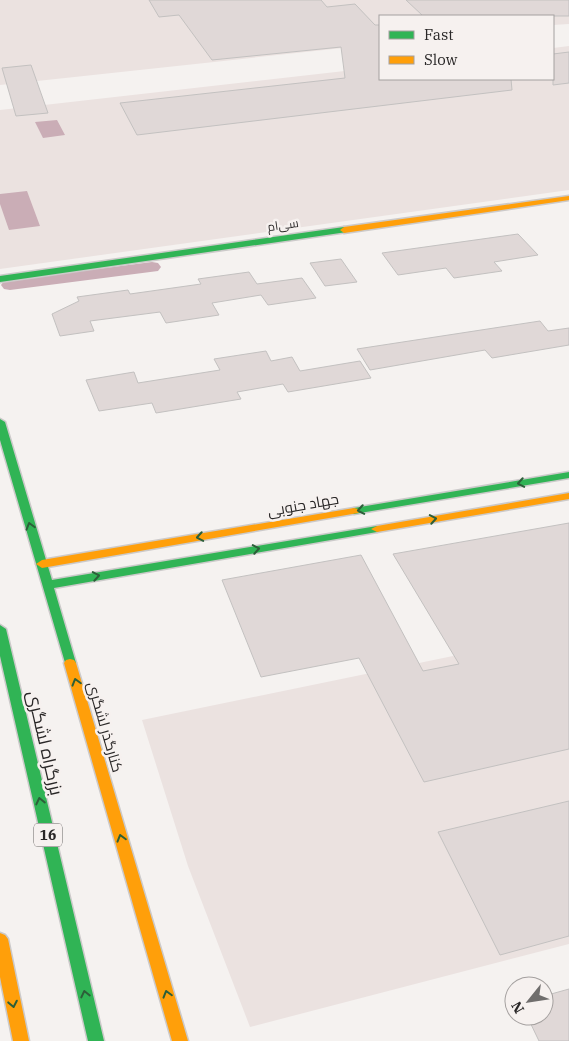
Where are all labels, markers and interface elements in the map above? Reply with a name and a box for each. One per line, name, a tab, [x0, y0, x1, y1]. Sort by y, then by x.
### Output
legend	[379, 15, 554, 80]
text: Fast	[424, 25, 454, 44]
text: Slow	[424, 50, 458, 69]
street label: سی‌ام	[266, 215, 300, 235]
one-way arrow	[517, 478, 525, 488]
street label: جهاد جنوبی	[266, 489, 340, 521]
one-way arrow	[356, 505, 365, 515]
one-way arrow	[429, 514, 438, 524]
one-way arrow	[26, 523, 36, 531]
one-way arrow	[196, 532, 205, 542]
one-way arrow	[251, 545, 260, 555]
one-way arrow	[91, 572, 100, 582]
one-way arrow	[71, 679, 81, 687]
street label: کنارگذر لشگری	[83, 679, 127, 775]
street label: بزرگراه لشگری	[22, 688, 69, 797]
one-way arrow	[35, 797, 46, 806]
road number: 16	[34, 824, 62, 846]
one-way arrow	[117, 835, 127, 843]
north arrow	[504, 976, 554, 1026]
one-way arrow	[80, 989, 91, 998]
one-way arrow	[162, 991, 172, 999]
text: N	[507, 998, 528, 1017]
one-way arrow	[7, 1000, 18, 1009]

